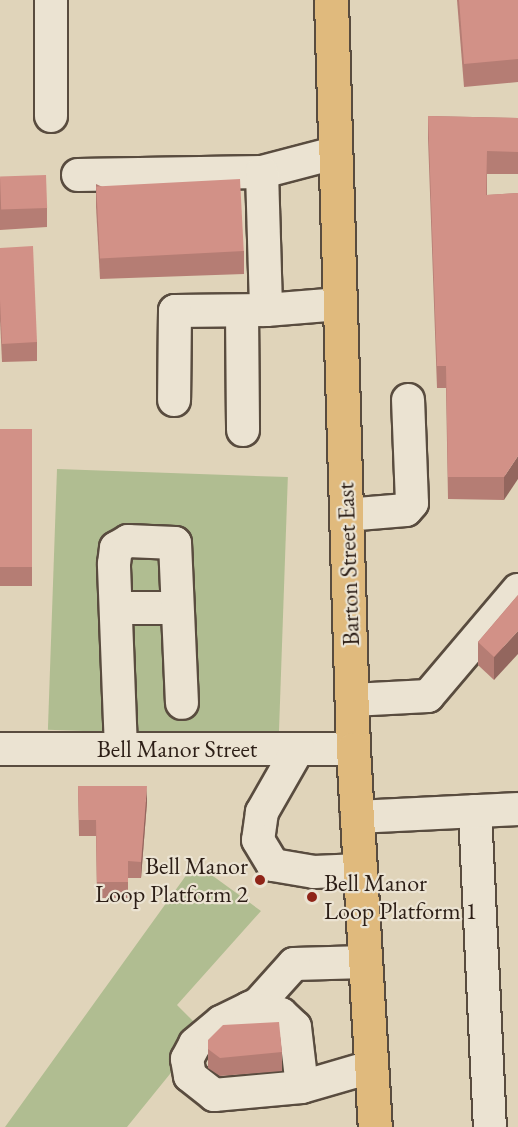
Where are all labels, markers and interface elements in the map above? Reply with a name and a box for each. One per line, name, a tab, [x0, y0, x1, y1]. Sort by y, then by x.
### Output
street label: Barton Street East	[331, 482, 365, 646]
street label: Bell Manor Street	[97, 735, 257, 763]
place label: Bell Manor Loop Platform 2	[95, 852, 248, 908]
place label: Bell Manor Loop Platform 1	[324, 869, 477, 925]
marker: Bell Manor Loop Platform 2	[253, 873, 267, 887]
marker: Bell Manor Loop Platform 1	[305, 890, 319, 904]

